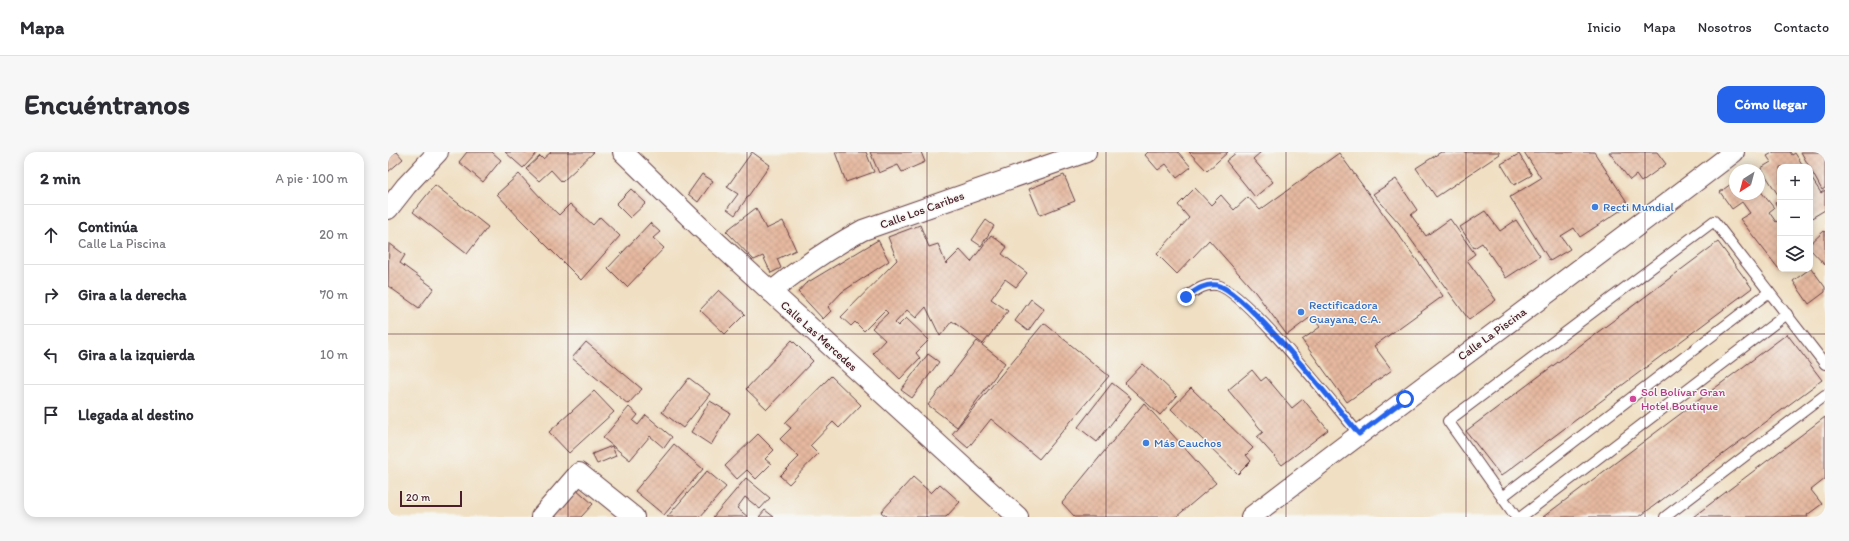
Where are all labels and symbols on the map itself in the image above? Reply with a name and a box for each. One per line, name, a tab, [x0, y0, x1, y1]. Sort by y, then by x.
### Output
north arrow	[1729, 164, 1765, 200]
street label: Calle Los Caribes	[878, 188, 966, 232]
place label: Recti Mundial	[1603, 200, 1675, 214]
marker: Recti Mundial	[1590, 202, 1600, 212]
route end	[1177, 288, 1195, 306]
street label: Calle Las Mercedes	[778, 298, 860, 374]
place label: Rectificadora Guayana, C.A.	[1309, 298, 1381, 326]
street label: Calle La Piscina	[1455, 304, 1530, 364]
marker: Rectificadora Guayana, C.A.	[1296, 307, 1306, 317]
place label: Sol Bolívar Gran Hotel Boutique	[1641, 385, 1725, 413]
route start	[1396, 390, 1414, 408]
marker: Sol Bolívar Gran Hotel Boutique	[1628, 394, 1638, 404]
place label: Más Cauchos	[1154, 436, 1222, 450]
marker: Más Cauchos	[1141, 438, 1151, 448]
scale bar	[400, 489, 462, 508]

